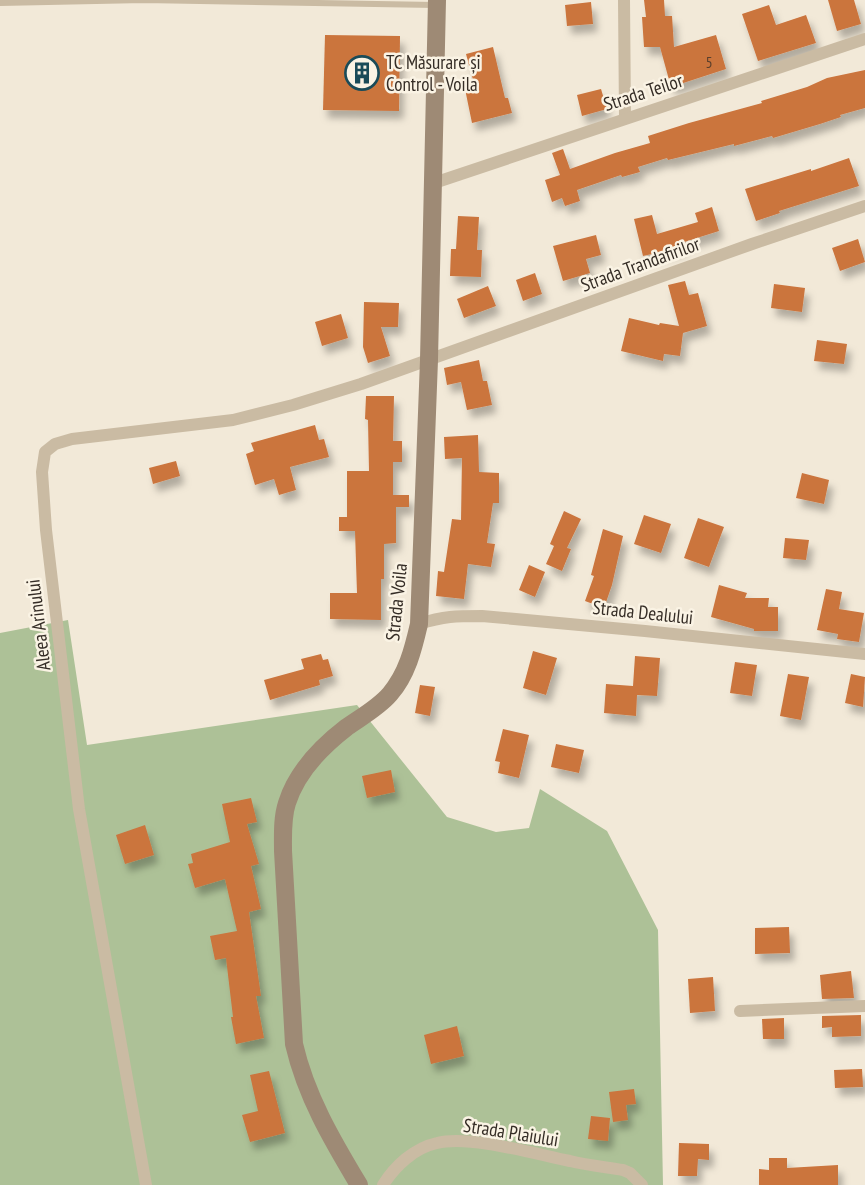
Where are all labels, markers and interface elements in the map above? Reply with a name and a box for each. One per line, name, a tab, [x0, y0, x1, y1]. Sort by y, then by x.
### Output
place label: TC Măsurare și Control - Voila	[386, 50, 481, 96]
house number: 5	[705, 52, 713, 72]
building icon: TC Măsurare și Control - Voila	[343, 54, 381, 92]
street label: Strada Teilor	[600, 68, 686, 116]
street label: Strada Trandafirilor	[577, 231, 704, 297]
street label: Strada Voila	[380, 562, 412, 642]
street label: Aleea Arinului	[20, 578, 56, 672]
street label: Strada Dealului	[592, 595, 694, 629]
street label: Strada Plaiului	[462, 1113, 560, 1151]

